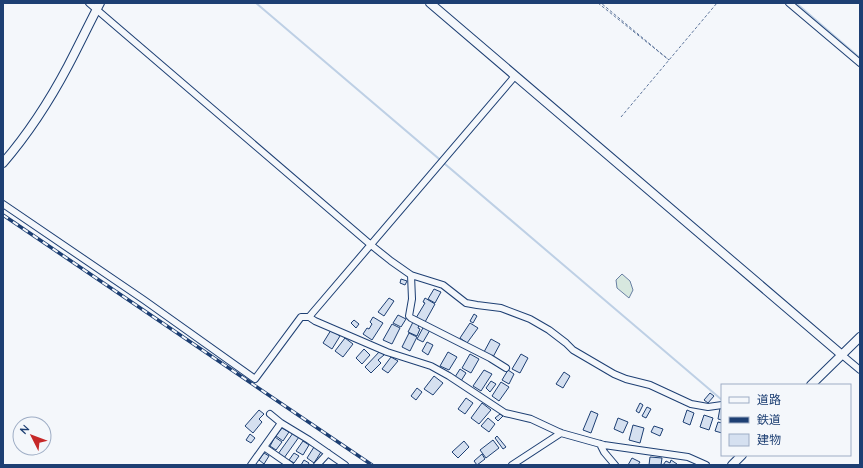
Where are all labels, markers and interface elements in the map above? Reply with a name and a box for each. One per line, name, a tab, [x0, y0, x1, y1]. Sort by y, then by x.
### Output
legend	[721, 384, 851, 456]
text: 道路	[757, 392, 781, 407]
text: 鉄道	[757, 412, 781, 427]
north arrow	[12, 416, 52, 456]
text: N	[17, 422, 32, 437]
text: 建物	[757, 432, 781, 447]

